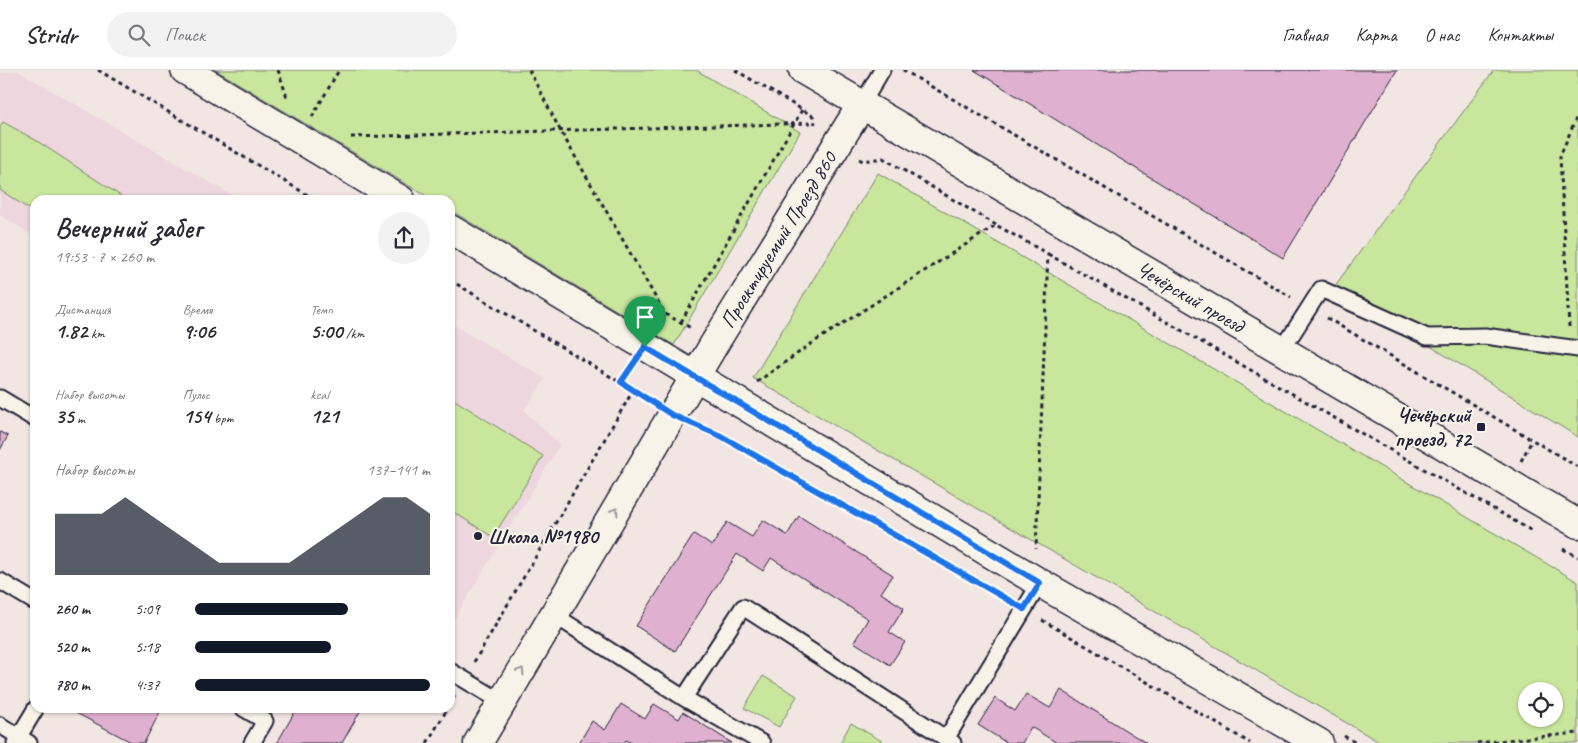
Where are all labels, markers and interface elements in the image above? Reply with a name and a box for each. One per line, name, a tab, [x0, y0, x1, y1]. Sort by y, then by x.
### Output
search box	[107, 12, 457, 57]
text: Stridr	[25, 20, 77, 50]
icon: search	[125, 21, 153, 49]
text: Поиск	[165, 23, 205, 47]
text: Главная	[1283, 24, 1328, 46]
text: Карта	[1356, 24, 1397, 46]
text: О нас	[1425, 24, 1460, 46]
text: Контакты	[1488, 24, 1553, 46]
street label: Проектируемый Проезд 860	[714, 146, 843, 333]
text: Вечерний забег	[55, 210, 202, 245]
button: share	[378, 212, 430, 264]
text: 19:53 · 7 × 260 m	[55, 247, 154, 267]
street label: Чечёрский проезд	[1132, 255, 1251, 340]
pin	[624, 296, 666, 347]
text: Дистанция	[55, 301, 111, 318]
text: Время	[183, 301, 212, 318]
text: Темп	[310, 301, 333, 318]
icon: arrive	[631, 303, 659, 331]
text: 1.82	[55, 318, 88, 344]
text: 9:06	[183, 318, 215, 344]
text: 5:00	[310, 318, 343, 344]
text: km	[88, 325, 105, 342]
text: /km	[343, 325, 364, 342]
text: Набор высоты	[55, 386, 124, 403]
text: Пульс	[183, 386, 210, 403]
text: kcal	[310, 386, 329, 403]
place label: Чечёрский проезд, 72	[1395, 402, 1474, 452]
text: 35	[55, 403, 74, 429]
text: 154	[183, 403, 211, 429]
text: 121	[310, 403, 339, 429]
text: m	[74, 410, 85, 427]
text: bpm	[211, 410, 233, 427]
marker: Чечёрский проезд, 72	[1475, 421, 1487, 433]
text: Набор высоты	[55, 460, 134, 480]
text: 137–141 m	[367, 460, 430, 480]
one-way arrow	[609, 508, 619, 517]
place label: Школа №1980	[488, 523, 601, 549]
marker: Школа №1980	[472, 530, 484, 542]
text: 260 m	[55, 599, 90, 619]
text: 5:09	[135, 599, 160, 619]
text: 520 m	[55, 637, 89, 657]
text: 5:18	[135, 637, 160, 657]
one-way arrow	[514, 667, 524, 676]
text: 780 m	[55, 675, 90, 695]
text: 4:37	[135, 675, 160, 695]
map controls	[1518, 682, 1563, 727]
button: locate	[1518, 682, 1563, 727]

